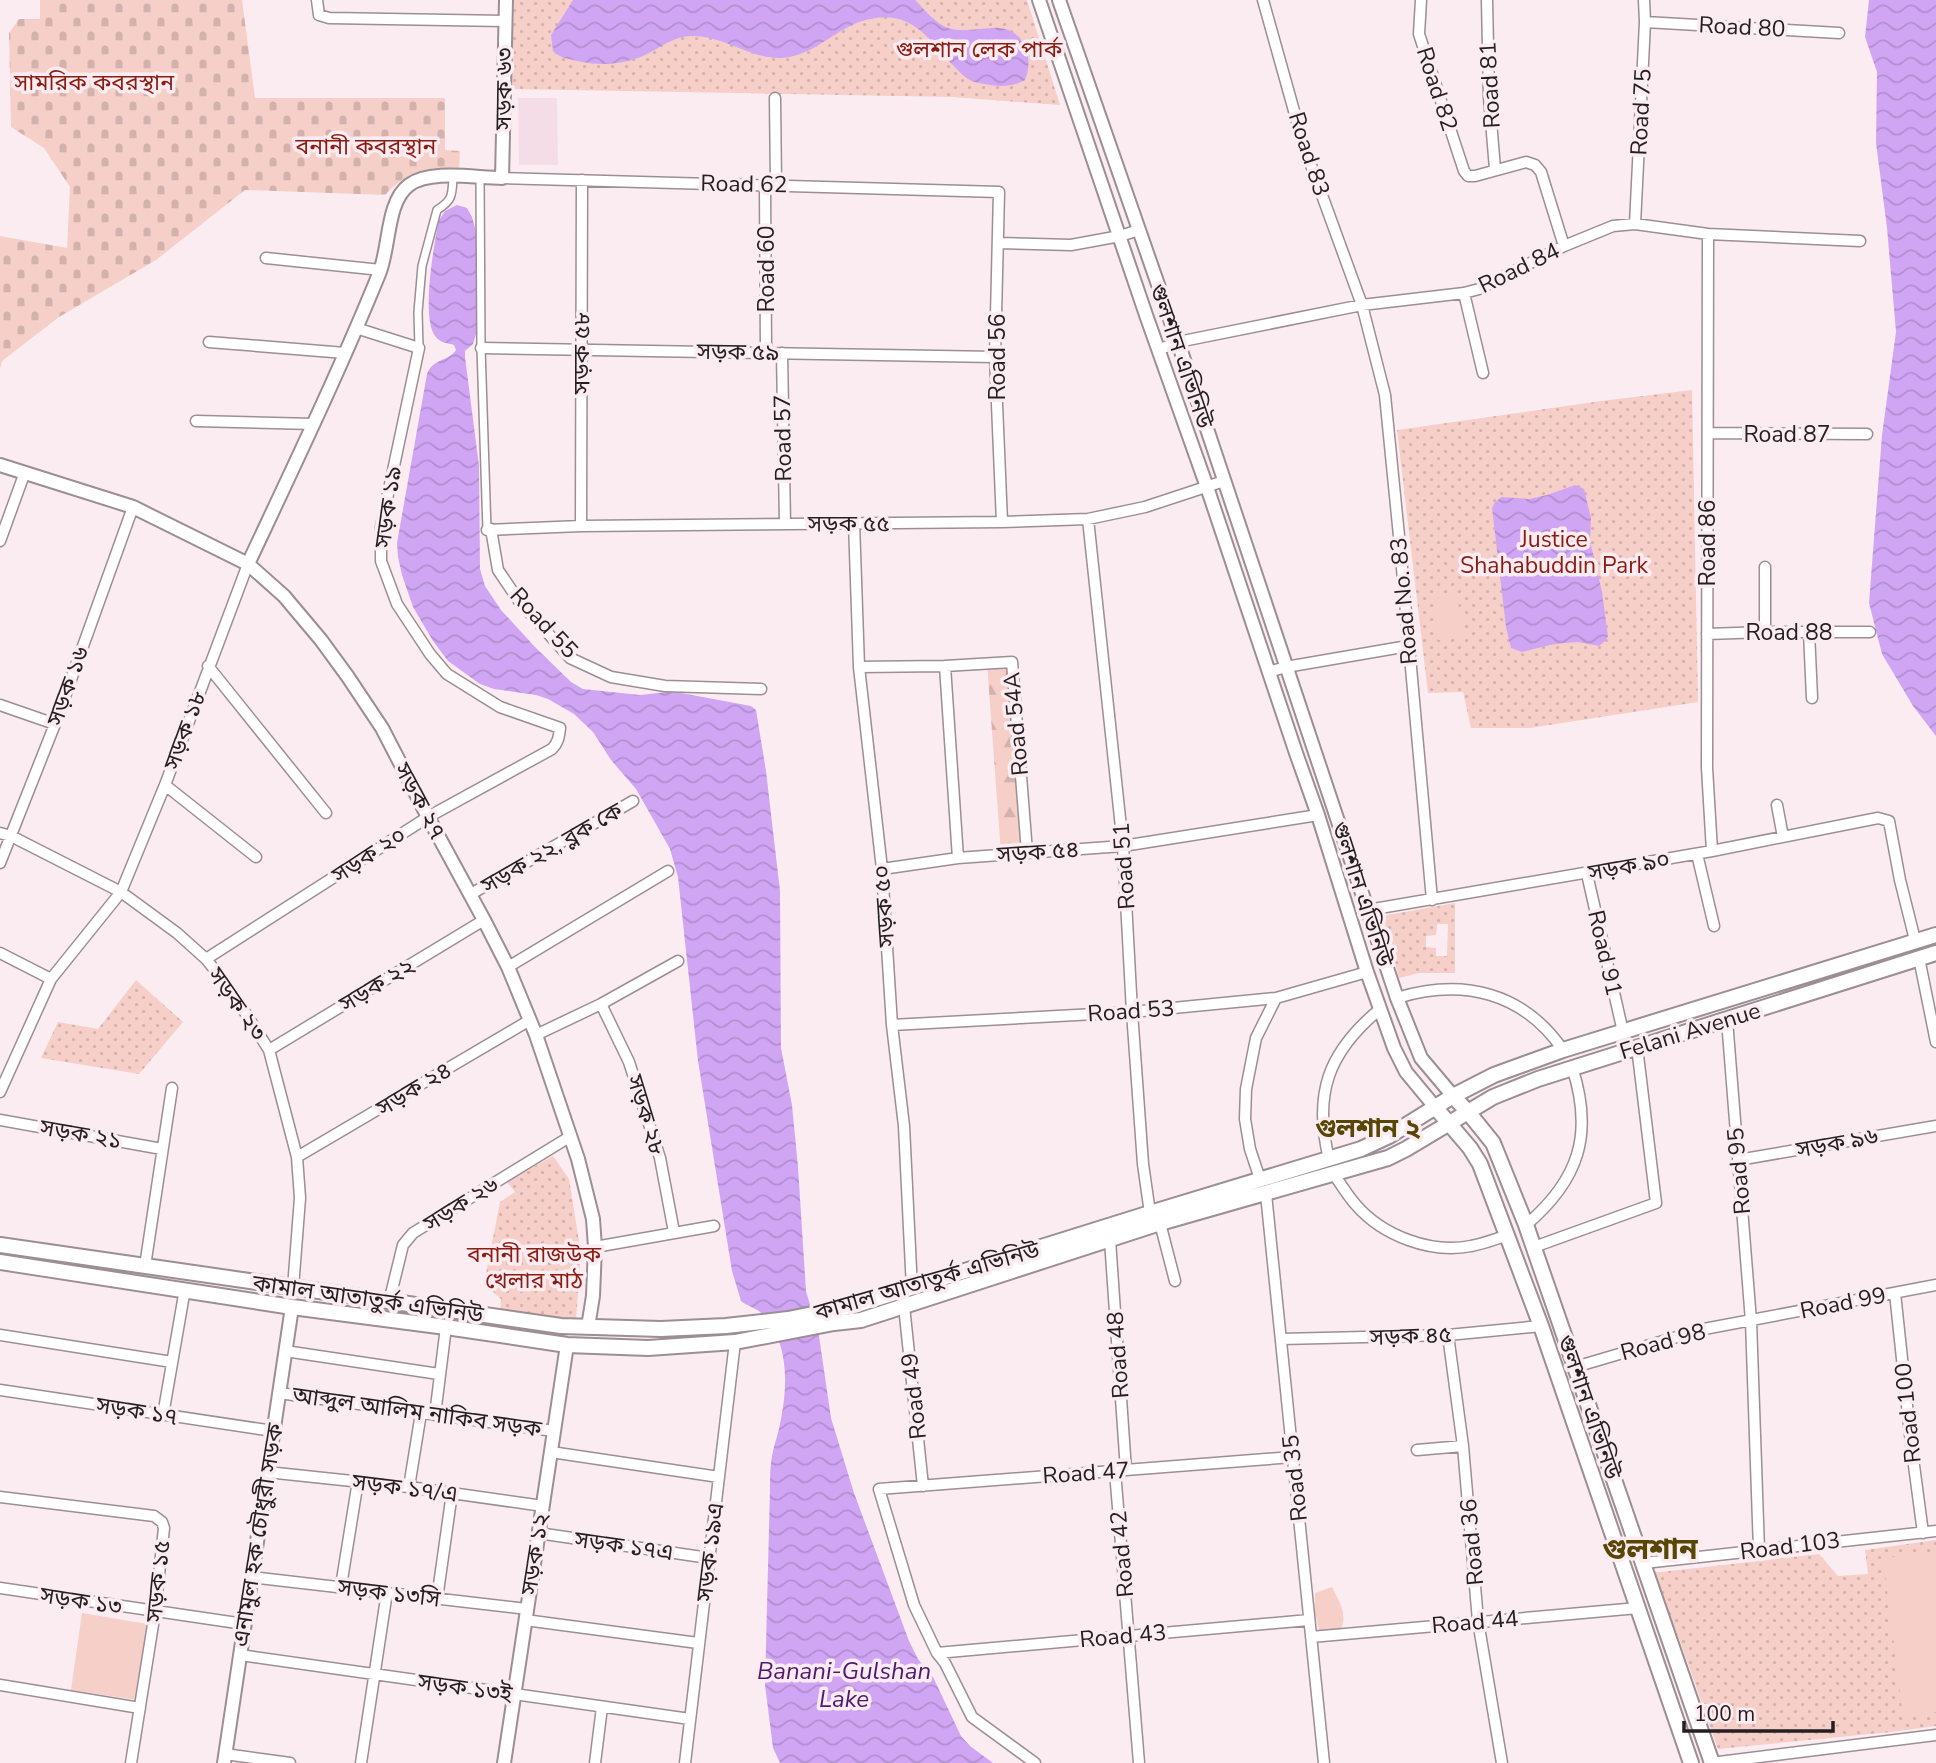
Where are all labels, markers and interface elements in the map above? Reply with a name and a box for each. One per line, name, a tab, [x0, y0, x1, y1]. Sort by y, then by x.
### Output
street label: Road 80	[1698, 9, 1786, 45]
park label: গুলশান লেক পার্ক	[896, 34, 1063, 65]
street label: Road 81	[1472, 41, 1508, 129]
street label: Road 82	[1409, 43, 1465, 135]
street label: সড়ক ৬৩	[488, 47, 520, 131]
park label: সামরিক কবরস্থান	[13, 67, 175, 98]
street label: Road 75	[1623, 68, 1659, 156]
street label: Road 83	[1281, 108, 1337, 200]
park label: বনানী কবরস্থান	[295, 131, 438, 162]
street label: Road 62	[700, 168, 788, 200]
street label: Road 60	[751, 225, 782, 313]
street label: Road 84	[1473, 235, 1565, 301]
street label: গুলশান এভিনিউ	[1142, 279, 1220, 433]
street label: সড়ক ৫৮	[566, 312, 597, 395]
street label: Road 56	[982, 313, 1013, 401]
street label: সড়ক ৫৯	[696, 336, 779, 368]
street label: Road 57	[767, 394, 799, 482]
street label: Road 87	[1743, 419, 1831, 450]
street label: সড়ক ১৯	[367, 464, 409, 551]
street label: Road 86	[1692, 499, 1723, 587]
street label: সড়ক ৫৫	[807, 508, 890, 539]
park label: Justice Shahabuddin Park	[1460, 524, 1649, 581]
street label: Road No. 83	[1383, 536, 1425, 666]
street label: Road 55	[503, 581, 585, 665]
street label: Road 88	[1745, 617, 1833, 648]
street label: সড়ক ১৬	[39, 642, 97, 731]
street label: Road 54A	[996, 671, 1036, 777]
street label: সড়ক ১৮	[156, 686, 214, 775]
street label: সড়ক ২৭	[386, 756, 453, 845]
street label: সড়ক ২২, ব্লক কে	[475, 795, 629, 902]
street label: গুলশান এভিনিউ	[1324, 817, 1400, 971]
street label: সড়ক ২০	[325, 820, 412, 891]
street label: Road 51	[1106, 822, 1142, 910]
street label: সড়ক ৫৪	[995, 834, 1080, 870]
street label: সড়ক ৯০	[1585, 844, 1672, 889]
street label: সড়ক ৫০	[866, 864, 902, 949]
street label: Road 91	[1580, 907, 1630, 999]
street label: সড়ক ২২	[333, 950, 421, 1020]
street label: সড়ক ২৩	[200, 961, 274, 1047]
street label: Road 53	[1087, 993, 1175, 1029]
street label: Felani Avenue	[1616, 995, 1764, 1067]
street label: সড়ক ২৪	[370, 1054, 457, 1124]
street label: সড়ক ২৮	[619, 1070, 673, 1159]
street label: সড়ক ২১	[37, 1111, 124, 1156]
district label: গুলশান ২	[1315, 1111, 1421, 1146]
street label: সড়ক ৯৬	[1793, 1121, 1881, 1166]
street label: Road 95	[1720, 1126, 1758, 1216]
street label: সড়ক ২৬	[417, 1169, 504, 1240]
street label: কামাল আতাতুর্ক এভিনিউ	[810, 1234, 1044, 1328]
park label: বনানী রাজউক খেলার মাঠ	[466, 1239, 602, 1296]
street label: কামাল আতাতুর্ক এভিনিউ	[250, 1267, 486, 1331]
street label: Road 99	[1797, 1279, 1889, 1327]
street label: Road 48	[1100, 1311, 1136, 1399]
street label: Road 98	[1617, 1316, 1709, 1368]
street label: সড়ক ৪৫	[1368, 1319, 1453, 1353]
street label: গুলশান এভিনিউ	[1550, 1330, 1628, 1484]
street label: Road 49	[894, 1351, 934, 1441]
street label: Road 100	[1887, 1361, 1929, 1465]
street label: আব্দুল আলিম নাকিব সড়ক	[289, 1379, 544, 1445]
street label: সড়ক ১৭	[93, 1389, 180, 1433]
street label: এনামুল হক চৌধুরী সড়ক	[225, 1421, 291, 1649]
street label: Road 35	[1275, 1433, 1315, 1523]
street label: Road 47	[1042, 1455, 1130, 1491]
street label: সড়ক ১৭/এ	[350, 1466, 459, 1510]
street label: Road 36	[1453, 1497, 1491, 1587]
street label: সড়ক ১৯এ	[688, 1501, 731, 1604]
street label: Road 42	[1103, 1509, 1141, 1599]
street label: সড়ক ১২	[513, 1511, 557, 1598]
street label: সড়ক ১৭এ	[572, 1524, 675, 1568]
street label: Road 103	[1738, 1524, 1842, 1568]
district label: গুলশান	[1602, 1529, 1698, 1570]
street label: সড়ক ১৫	[138, 1538, 178, 1625]
street label: সড়ক ১৩সি	[335, 1571, 443, 1615]
street label: সড়ক ১৩	[37, 1579, 124, 1623]
street label: Road 44	[1430, 1603, 1520, 1641]
street label: Road 43	[1078, 1617, 1168, 1655]
water label: Banani-Gulshan Lake	[757, 1655, 931, 1715]
street label: সড়ক ১৩ই	[415, 1666, 515, 1710]
scale bar	[1684, 1690, 1833, 1734]
text: 100 m	[1694, 1700, 1755, 1728]

